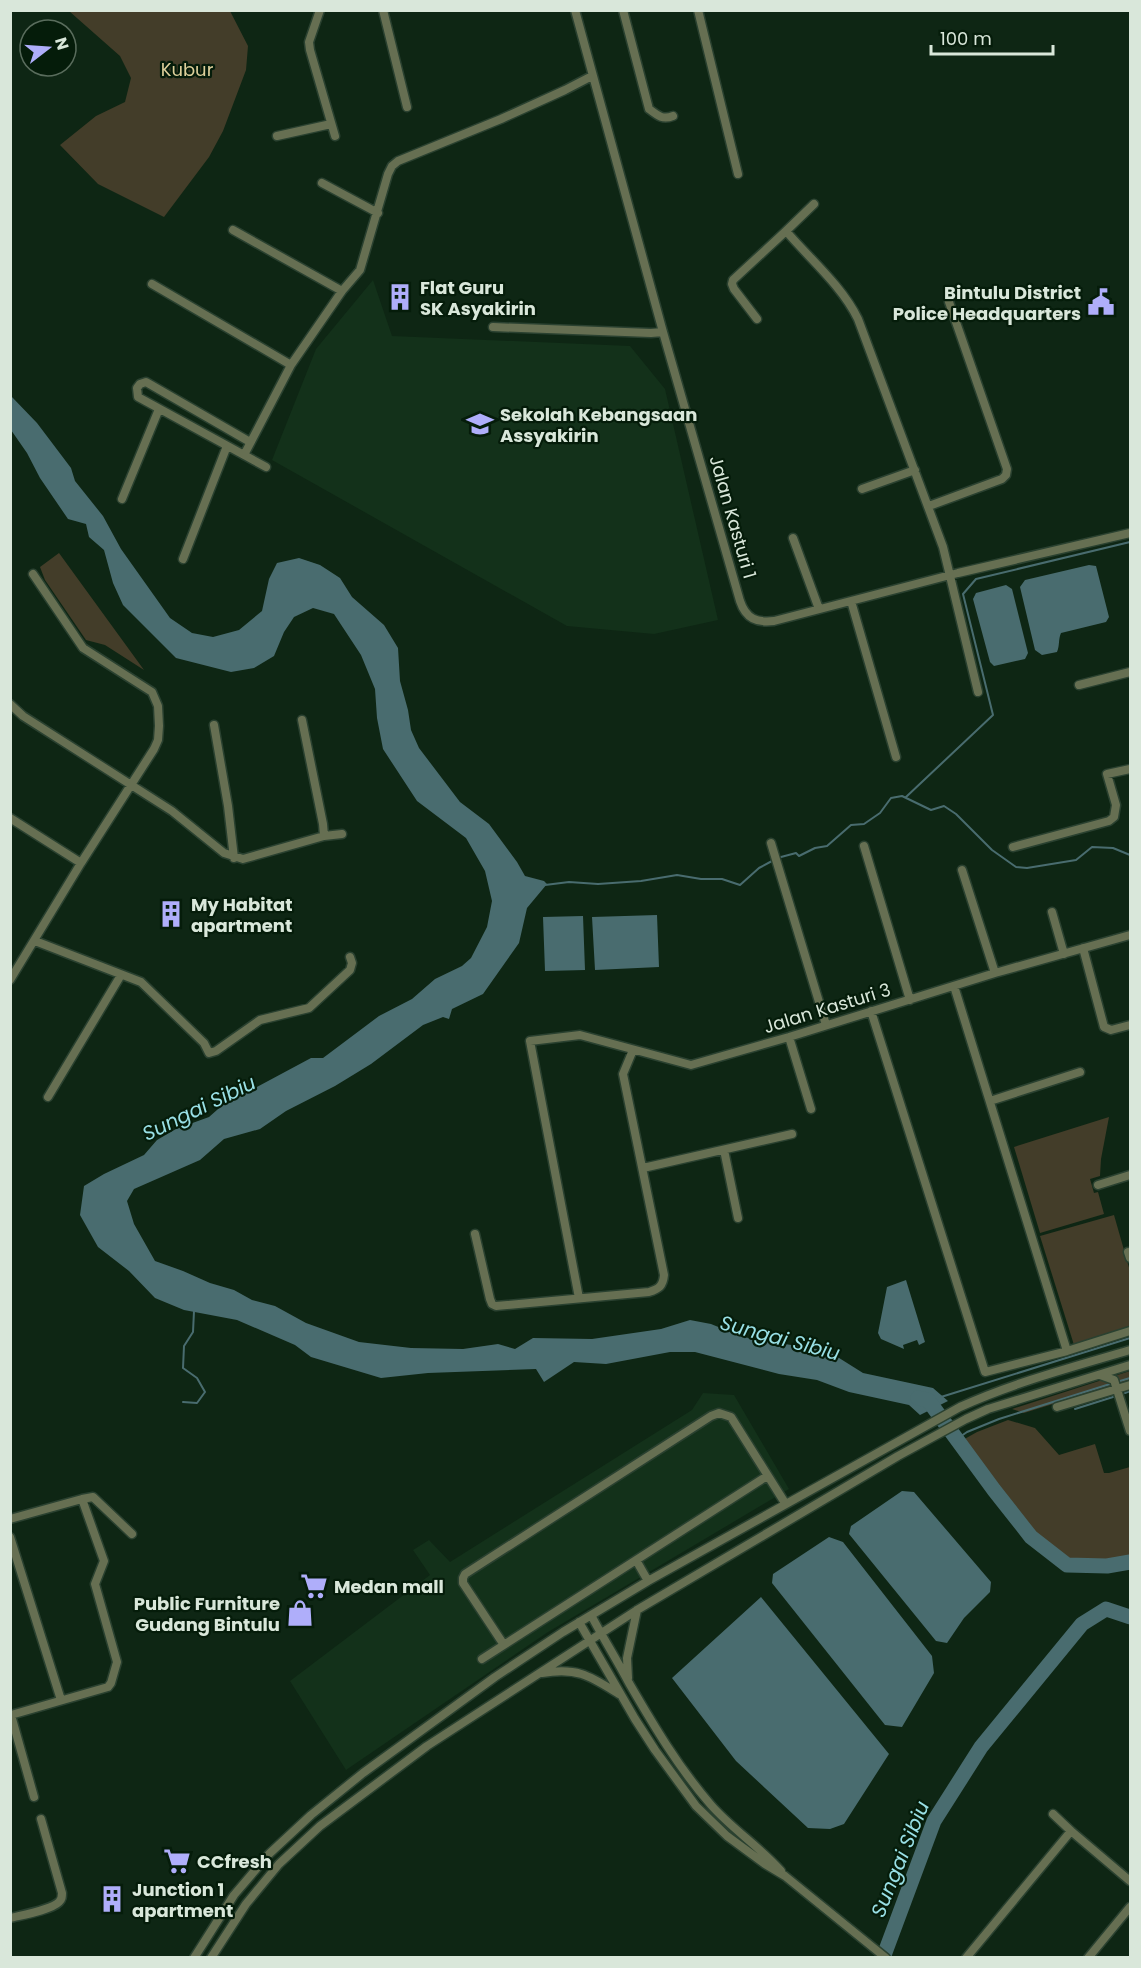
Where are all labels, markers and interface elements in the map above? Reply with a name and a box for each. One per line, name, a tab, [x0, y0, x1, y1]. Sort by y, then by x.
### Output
north arrow	[18, 18, 78, 78]
scale bar	[931, 18, 1052, 56]
text: 100 m	[940, 26, 992, 51]
text: N	[49, 35, 75, 53]
park label: Kubur	[161, 57, 214, 82]
place label: Flat Guru SK Asyakirin	[420, 275, 536, 321]
place label: Bintulu District Police Headquarters	[893, 280, 1081, 326]
building icon: Flat Guru SK Asyakirin	[385, 282, 415, 312]
public building icon: Bintulu District Police Headquarters	[1086, 287, 1116, 317]
place label: Sekolah Kebangsaan Assyakirin	[500, 402, 697, 448]
school or university icon: Sekolah Kebangsaan Assyakirin	[465, 409, 495, 439]
street label: Jalan Kasturi 1	[704, 453, 762, 581]
place label: My Habitat apartment	[191, 892, 292, 938]
building icon: My Habitat apartment	[156, 899, 186, 929]
street label: Jalan Kasturi 3	[760, 977, 894, 1039]
water label: Sungai Sibiu	[138, 1068, 261, 1148]
water label: Sungai Sibiu	[717, 1309, 843, 1367]
supermarket icon: Medan mall	[299, 1571, 329, 1601]
place label: Medan mall	[334, 1574, 444, 1599]
place label: Public Furniture Gudang Bintulu	[134, 1591, 280, 1637]
shop icon: Public Furniture Gudang Bintulu	[285, 1598, 315, 1628]
water label: Sungai Sibiu	[864, 1797, 936, 1921]
supermarket icon: CCfresh	[162, 1846, 192, 1876]
place label: CCfresh	[197, 1849, 272, 1874]
place label: Junction 1 apartment	[132, 1877, 233, 1923]
building icon: Junction 1 apartment	[97, 1884, 127, 1914]

